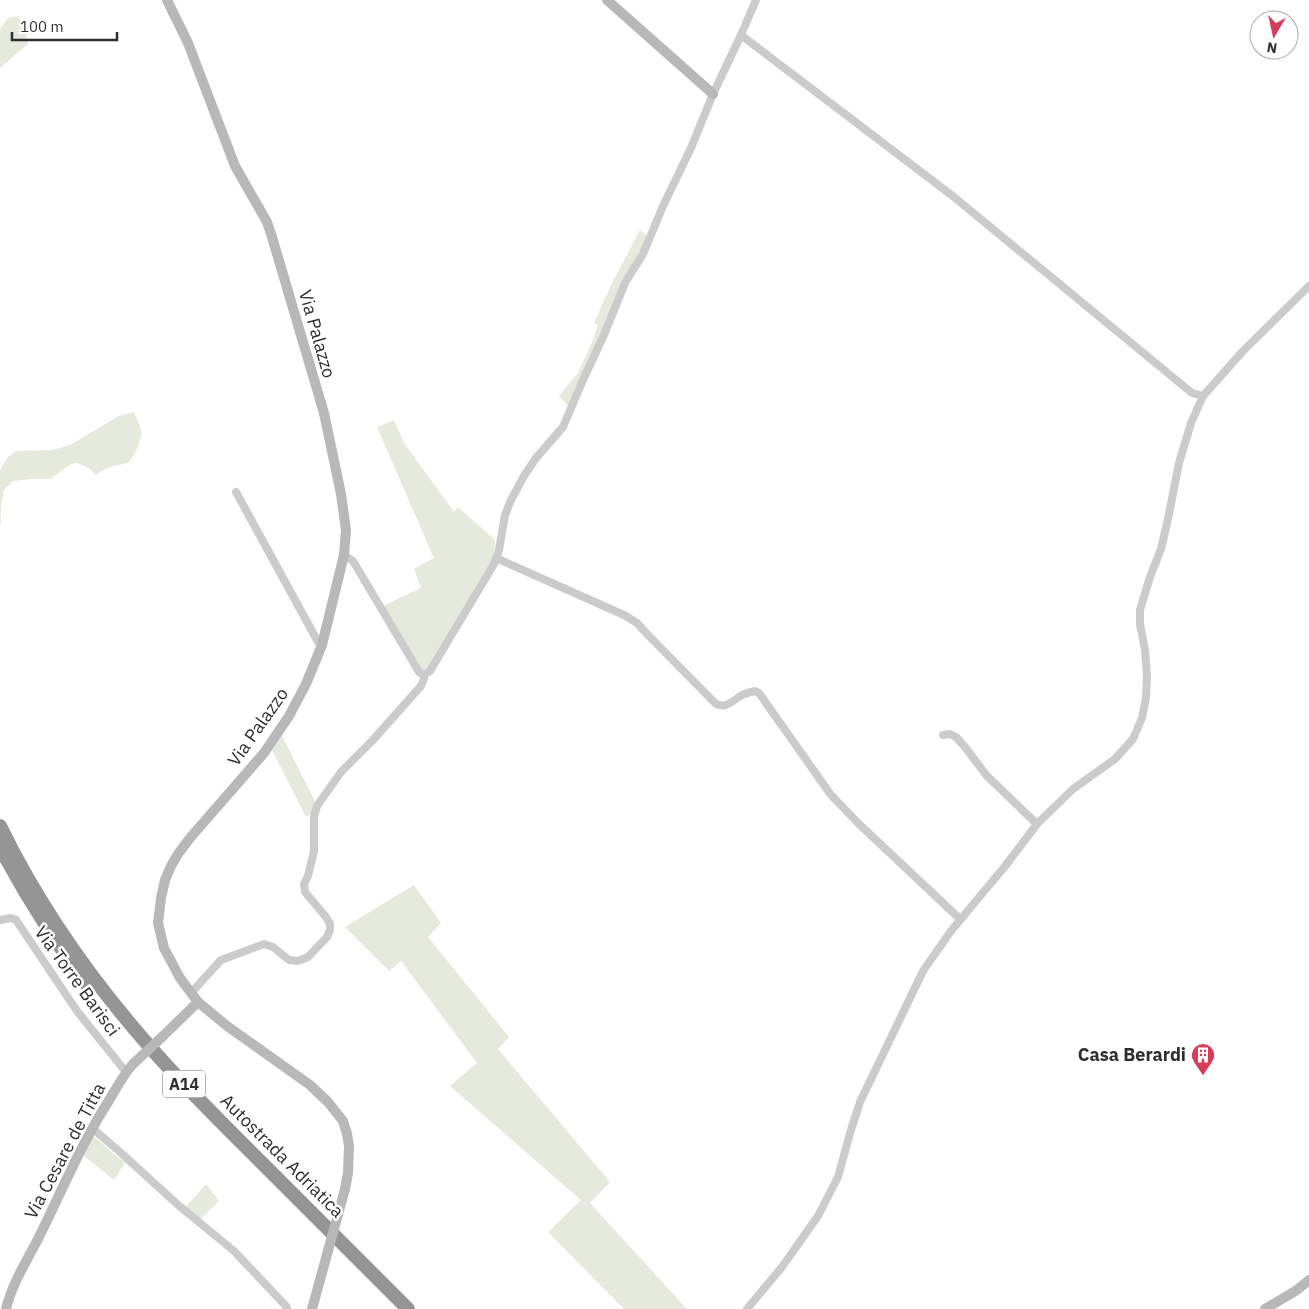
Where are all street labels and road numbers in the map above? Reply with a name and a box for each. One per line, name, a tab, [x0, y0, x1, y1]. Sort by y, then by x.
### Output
street label: Via Palazzo	[294, 287, 341, 381]
street label: Via Palazzo	[222, 683, 293, 770]
street label: Via Torre Barisci	[30, 921, 125, 1040]
road number: A14	[163, 1070, 205, 1098]
street label: Via Cesare de Titta	[19, 1078, 110, 1223]
street label: Autostrada Adriatica	[216, 1089, 349, 1223]

